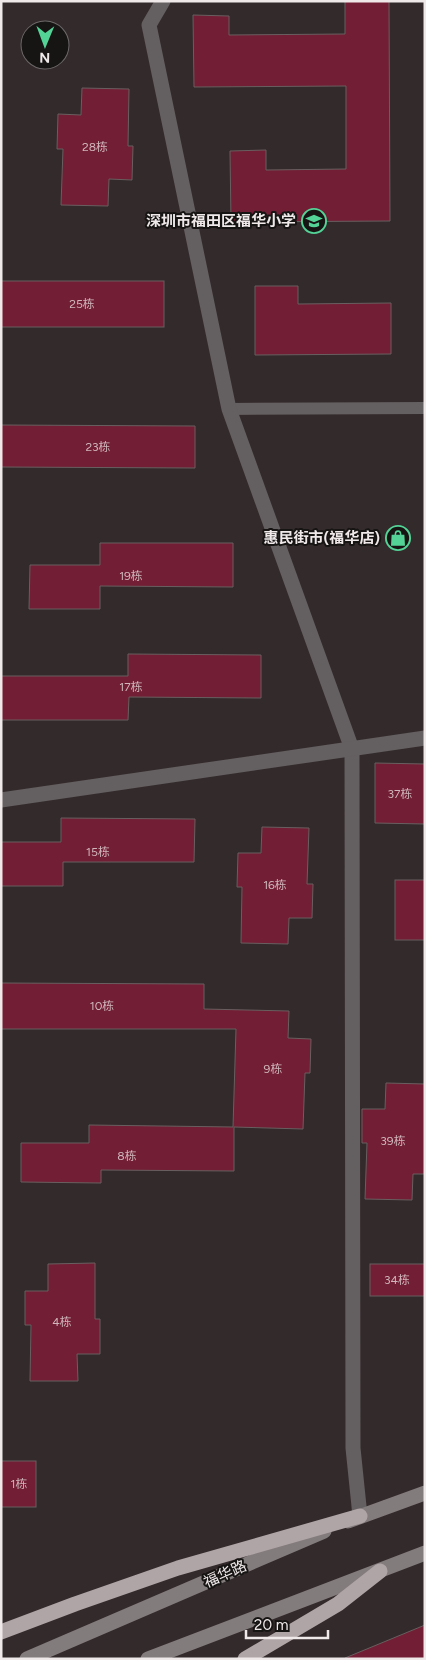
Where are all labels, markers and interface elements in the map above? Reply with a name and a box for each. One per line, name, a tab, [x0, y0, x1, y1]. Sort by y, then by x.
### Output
north arrow	[20, 20, 70, 70]
text: N	[39, 49, 50, 66]
house number: 28栋	[82, 140, 108, 154]
school or university icon: 深圳市福田区福华小学	[301, 208, 327, 234]
place label: 深圳市福田区福华小学	[146, 212, 296, 230]
house number: 25栋	[69, 297, 95, 311]
house number: 23栋	[85, 440, 111, 454]
shop icon: 惠民街市(福华店)	[385, 525, 411, 551]
place label: 惠民街市(福华店)	[264, 529, 380, 547]
house number: 19栋	[119, 569, 143, 583]
house number: 17栋	[119, 680, 143, 694]
house number: 37栋	[388, 787, 412, 801]
house number: 15栋	[86, 845, 110, 859]
house number: 16栋	[263, 878, 287, 892]
house number: 10栋	[90, 999, 114, 1013]
house number: 9栋	[264, 1062, 282, 1076]
house number: 39栋	[380, 1134, 406, 1148]
house number: 8栋	[117, 1149, 137, 1163]
house number: 34栋	[384, 1273, 410, 1287]
house number: 4栋	[52, 1315, 72, 1329]
house number: 1栋	[11, 1477, 27, 1491]
street label: 福华路	[201, 1557, 249, 1591]
scale bar	[246, 1608, 328, 1640]
text: 20 m	[254, 1616, 288, 1634]

